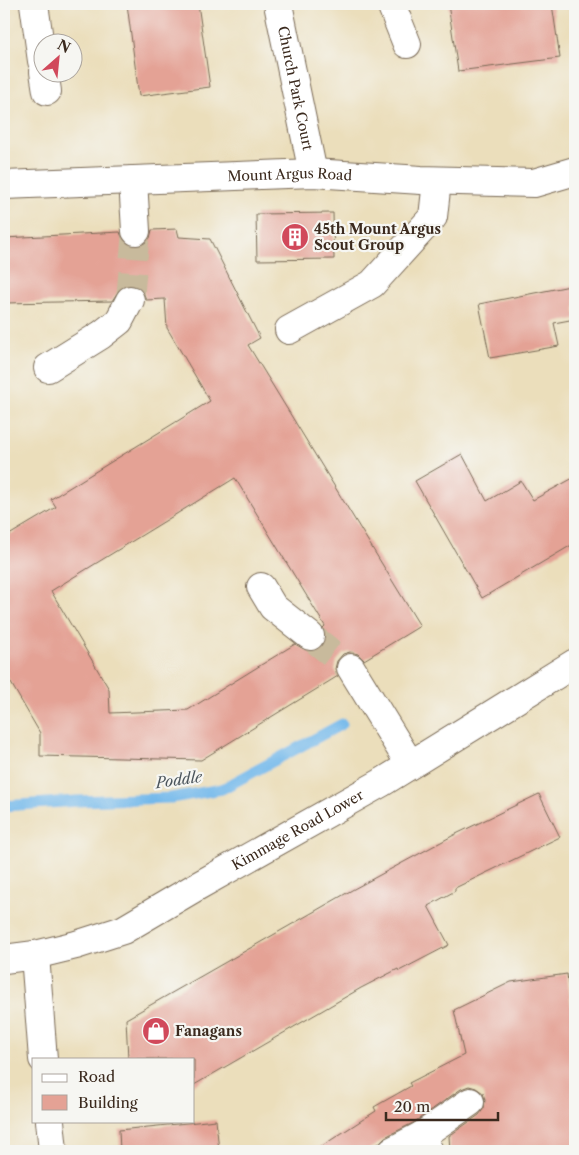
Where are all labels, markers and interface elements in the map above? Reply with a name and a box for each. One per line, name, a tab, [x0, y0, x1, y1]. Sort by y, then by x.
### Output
street label: Church Park Court	[274, 24, 317, 152]
north arrow	[32, 32, 82, 82]
text: N	[54, 36, 73, 57]
street label: Mount Argus Road	[227, 164, 353, 185]
place label: 45th Mount Argus Scout Group	[314, 220, 441, 254]
building icon: 45th Mount Argus Scout Group	[280, 222, 310, 252]
water label: Poddle	[154, 767, 204, 792]
street label: Kimmage Road Lower	[228, 786, 367, 874]
shop icon: Fanagans	[141, 1016, 171, 1046]
place label: Fanagans	[175, 1022, 242, 1040]
legend	[32, 1058, 195, 1122]
text: Road	[78, 1067, 115, 1086]
scale bar	[386, 1090, 499, 1122]
text: Building	[78, 1093, 138, 1112]
text: 20 m	[394, 1097, 430, 1116]

